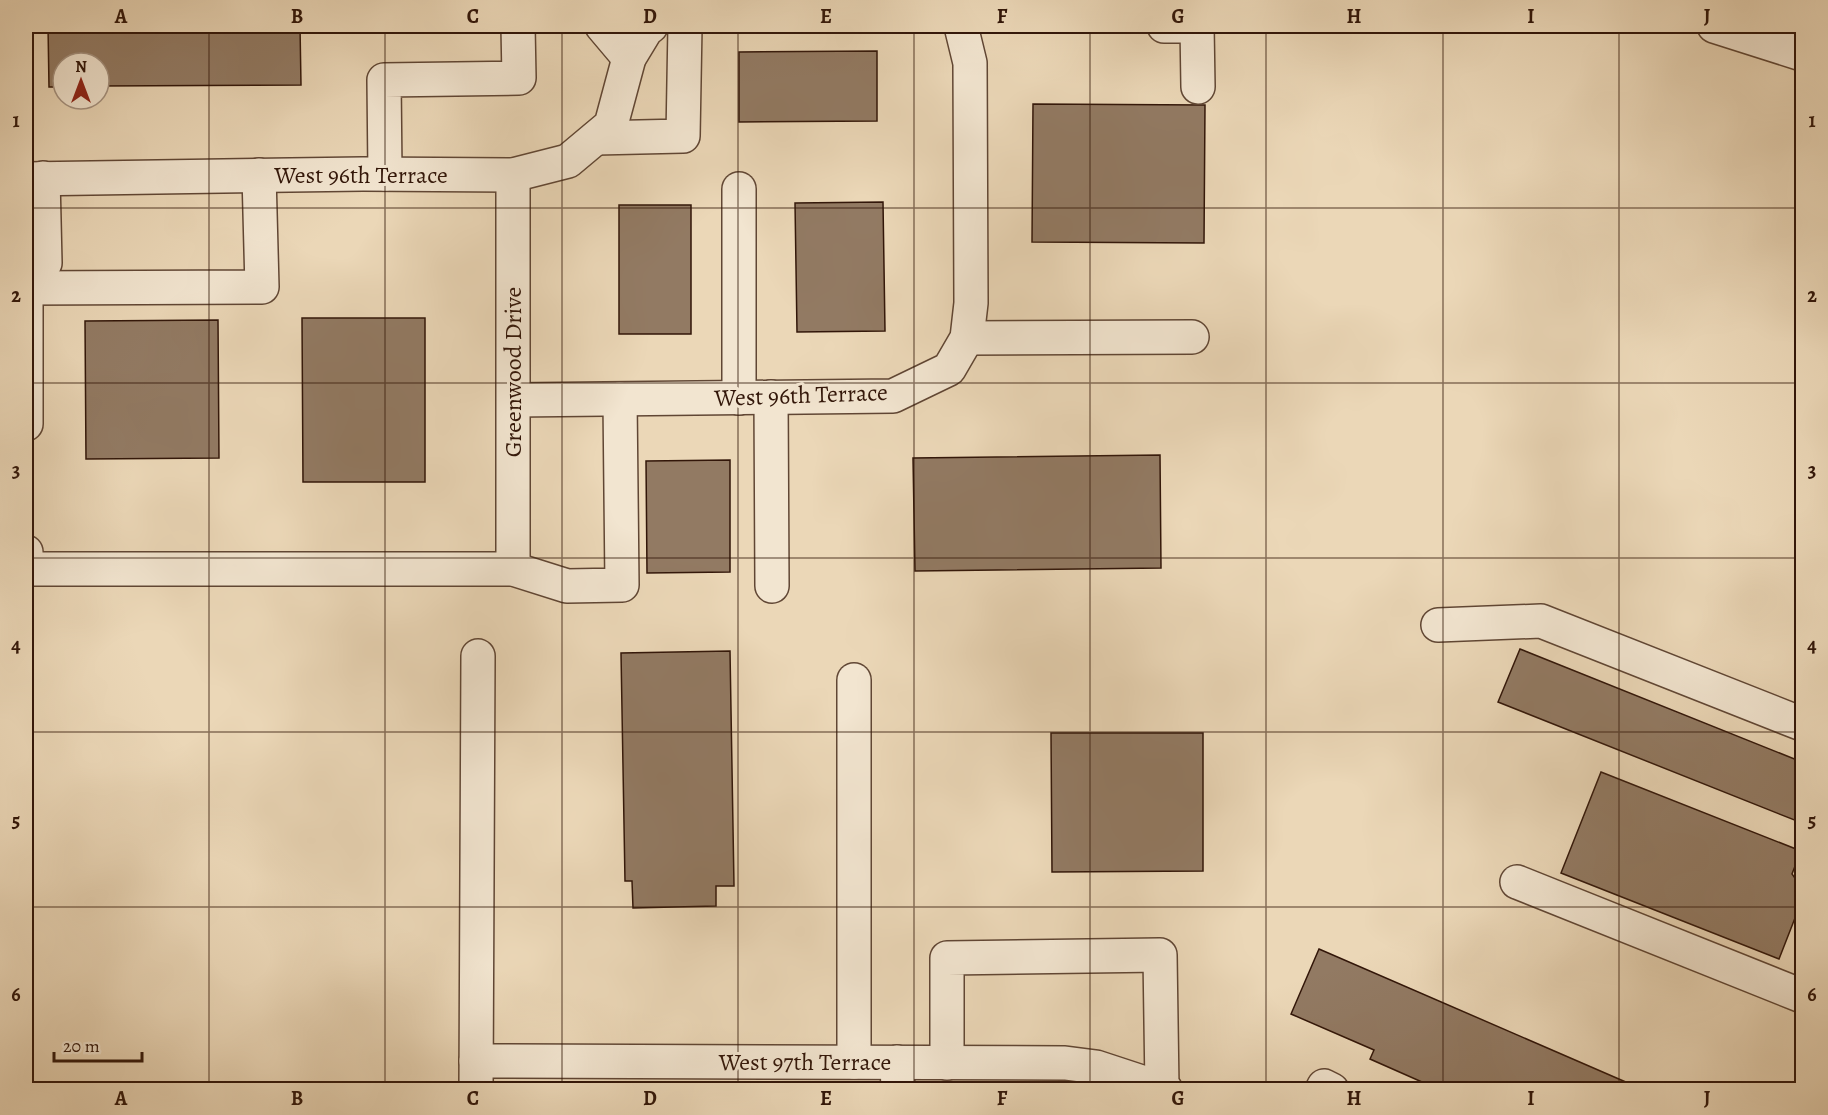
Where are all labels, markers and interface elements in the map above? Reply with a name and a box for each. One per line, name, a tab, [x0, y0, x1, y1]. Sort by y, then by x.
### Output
text: A	[114, 3, 128, 30]
text: B	[291, 3, 303, 30]
text: C	[467, 3, 479, 30]
text: D	[643, 3, 657, 30]
text: E	[820, 3, 832, 30]
text: F	[997, 3, 1008, 30]
text: G	[1171, 3, 1185, 30]
text: H	[1347, 3, 1362, 30]
text: I	[1527, 3, 1535, 30]
text: J	[1704, 3, 1711, 30]
north arrow	[51, 51, 111, 111]
text: N	[75, 56, 87, 78]
text: 1	[12, 107, 20, 134]
text: 1	[1808, 107, 1816, 134]
street label: West 96th Terrace	[273, 159, 448, 191]
text: 2	[11, 282, 21, 309]
text: 2	[1807, 282, 1817, 309]
street label: Greenwood Drive	[497, 287, 529, 457]
street label: West 96th Terrace	[713, 376, 888, 414]
text: 3	[12, 457, 20, 484]
text: 3	[1808, 457, 1816, 484]
text: 4	[11, 632, 21, 659]
text: 4	[1807, 632, 1817, 659]
text: 5	[12, 807, 20, 834]
text: 5	[1808, 807, 1816, 834]
text: 6	[11, 981, 21, 1008]
text: 6	[1807, 981, 1817, 1008]
scale bar	[54, 1025, 142, 1063]
text: 20 m	[63, 1034, 100, 1058]
street label: West 97th Terrace	[718, 1046, 891, 1078]
text: A	[114, 1085, 128, 1112]
text: B	[291, 1085, 303, 1112]
text: C	[467, 1085, 479, 1112]
text: D	[643, 1085, 657, 1112]
text: E	[820, 1085, 832, 1112]
text: F	[997, 1085, 1008, 1112]
text: G	[1171, 1085, 1185, 1112]
text: H	[1347, 1085, 1362, 1112]
text: I	[1527, 1085, 1535, 1112]
text: J	[1704, 1085, 1711, 1112]

